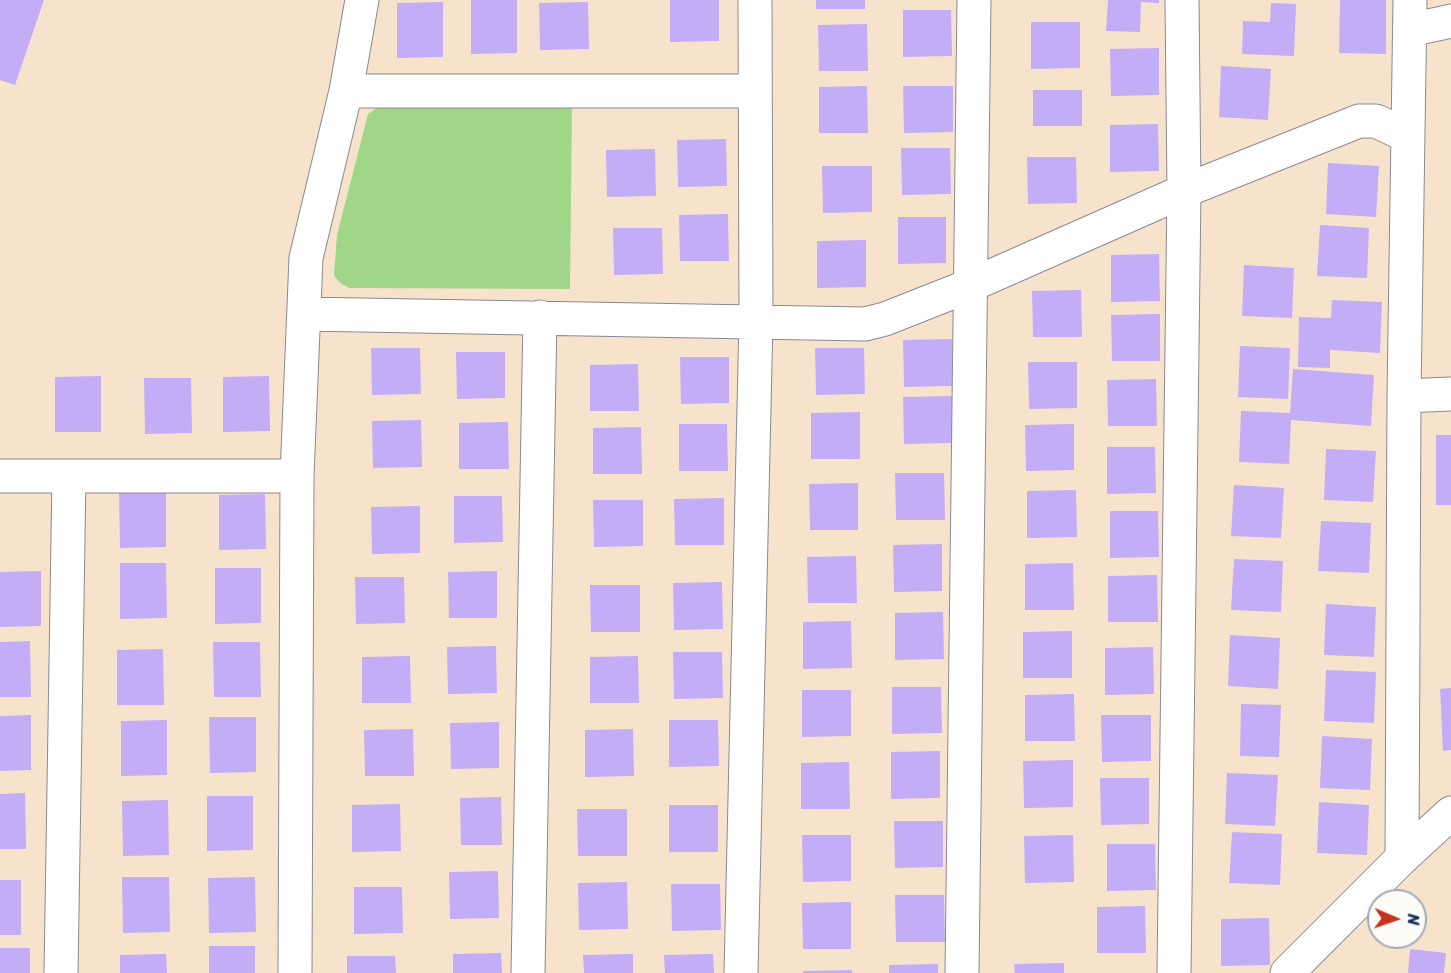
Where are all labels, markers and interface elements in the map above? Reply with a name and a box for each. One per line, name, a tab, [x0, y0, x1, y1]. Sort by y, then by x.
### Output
north arrow	[1367, 889, 1427, 949]
text: N	[1399, 914, 1428, 926]

